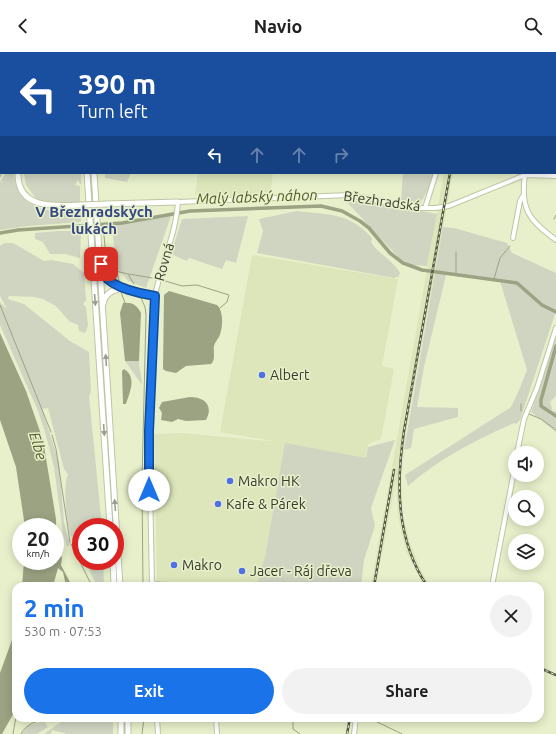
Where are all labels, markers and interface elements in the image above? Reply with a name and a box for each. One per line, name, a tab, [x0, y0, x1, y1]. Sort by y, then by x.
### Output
icon: back	[12, 15, 34, 37]
icon: search	[522, 15, 544, 37]
text: Navio	[254, 16, 302, 36]
icon: left	[12, 68, 64, 120]
text: 390 m	[78, 68, 156, 99]
text: Turn left	[78, 101, 148, 121]
icon: left	[204, 144, 226, 166]
icon: ahead	[246, 144, 268, 166]
icon: ahead	[288, 144, 310, 166]
icon: right	[330, 144, 352, 166]
water label: Malý labský náhon	[196, 186, 318, 207]
street label: Březhradská	[343, 188, 421, 214]
district label: V Březhradských lukách	[35, 203, 153, 237]
street label: Rovná	[151, 241, 177, 283]
pin	[84, 247, 118, 281]
icon: arrive	[90, 253, 112, 275]
one-way arrow	[92, 294, 99, 306]
one-way arrow	[102, 354, 109, 366]
place label: Albert	[270, 367, 310, 383]
marker: Albert	[257, 370, 267, 380]
one-way arrow	[100, 424, 107, 436]
water label: Elbe	[26, 430, 51, 462]
map controls	[508, 446, 544, 570]
button: sound	[508, 446, 544, 482]
position arrow	[128, 469, 170, 511]
place label: Makro HK	[238, 473, 300, 489]
marker: Makro HK	[225, 476, 235, 486]
button: search	[508, 490, 544, 526]
place label: Kafe & Párek	[226, 496, 306, 512]
one-way arrow	[111, 499, 118, 511]
marker: Kafe & Párek	[213, 499, 223, 509]
speed limit sign: 30	[72, 518, 124, 570]
text: 20	[27, 527, 49, 550]
button: layers	[508, 534, 544, 570]
text: km/h	[26, 548, 50, 559]
place label: Makro	[182, 557, 222, 573]
marker: Makro	[169, 560, 179, 570]
place label: Jacer - Ráj dřeva	[250, 563, 352, 579]
marker: Jacer - Ráj dřeva	[237, 566, 247, 576]
text: 2 min	[24, 595, 85, 622]
button: close	[490, 595, 532, 637]
text: 530 m · 07:53	[24, 624, 102, 638]
button: Exit	[24, 668, 274, 714]
button: Share	[282, 668, 532, 714]

